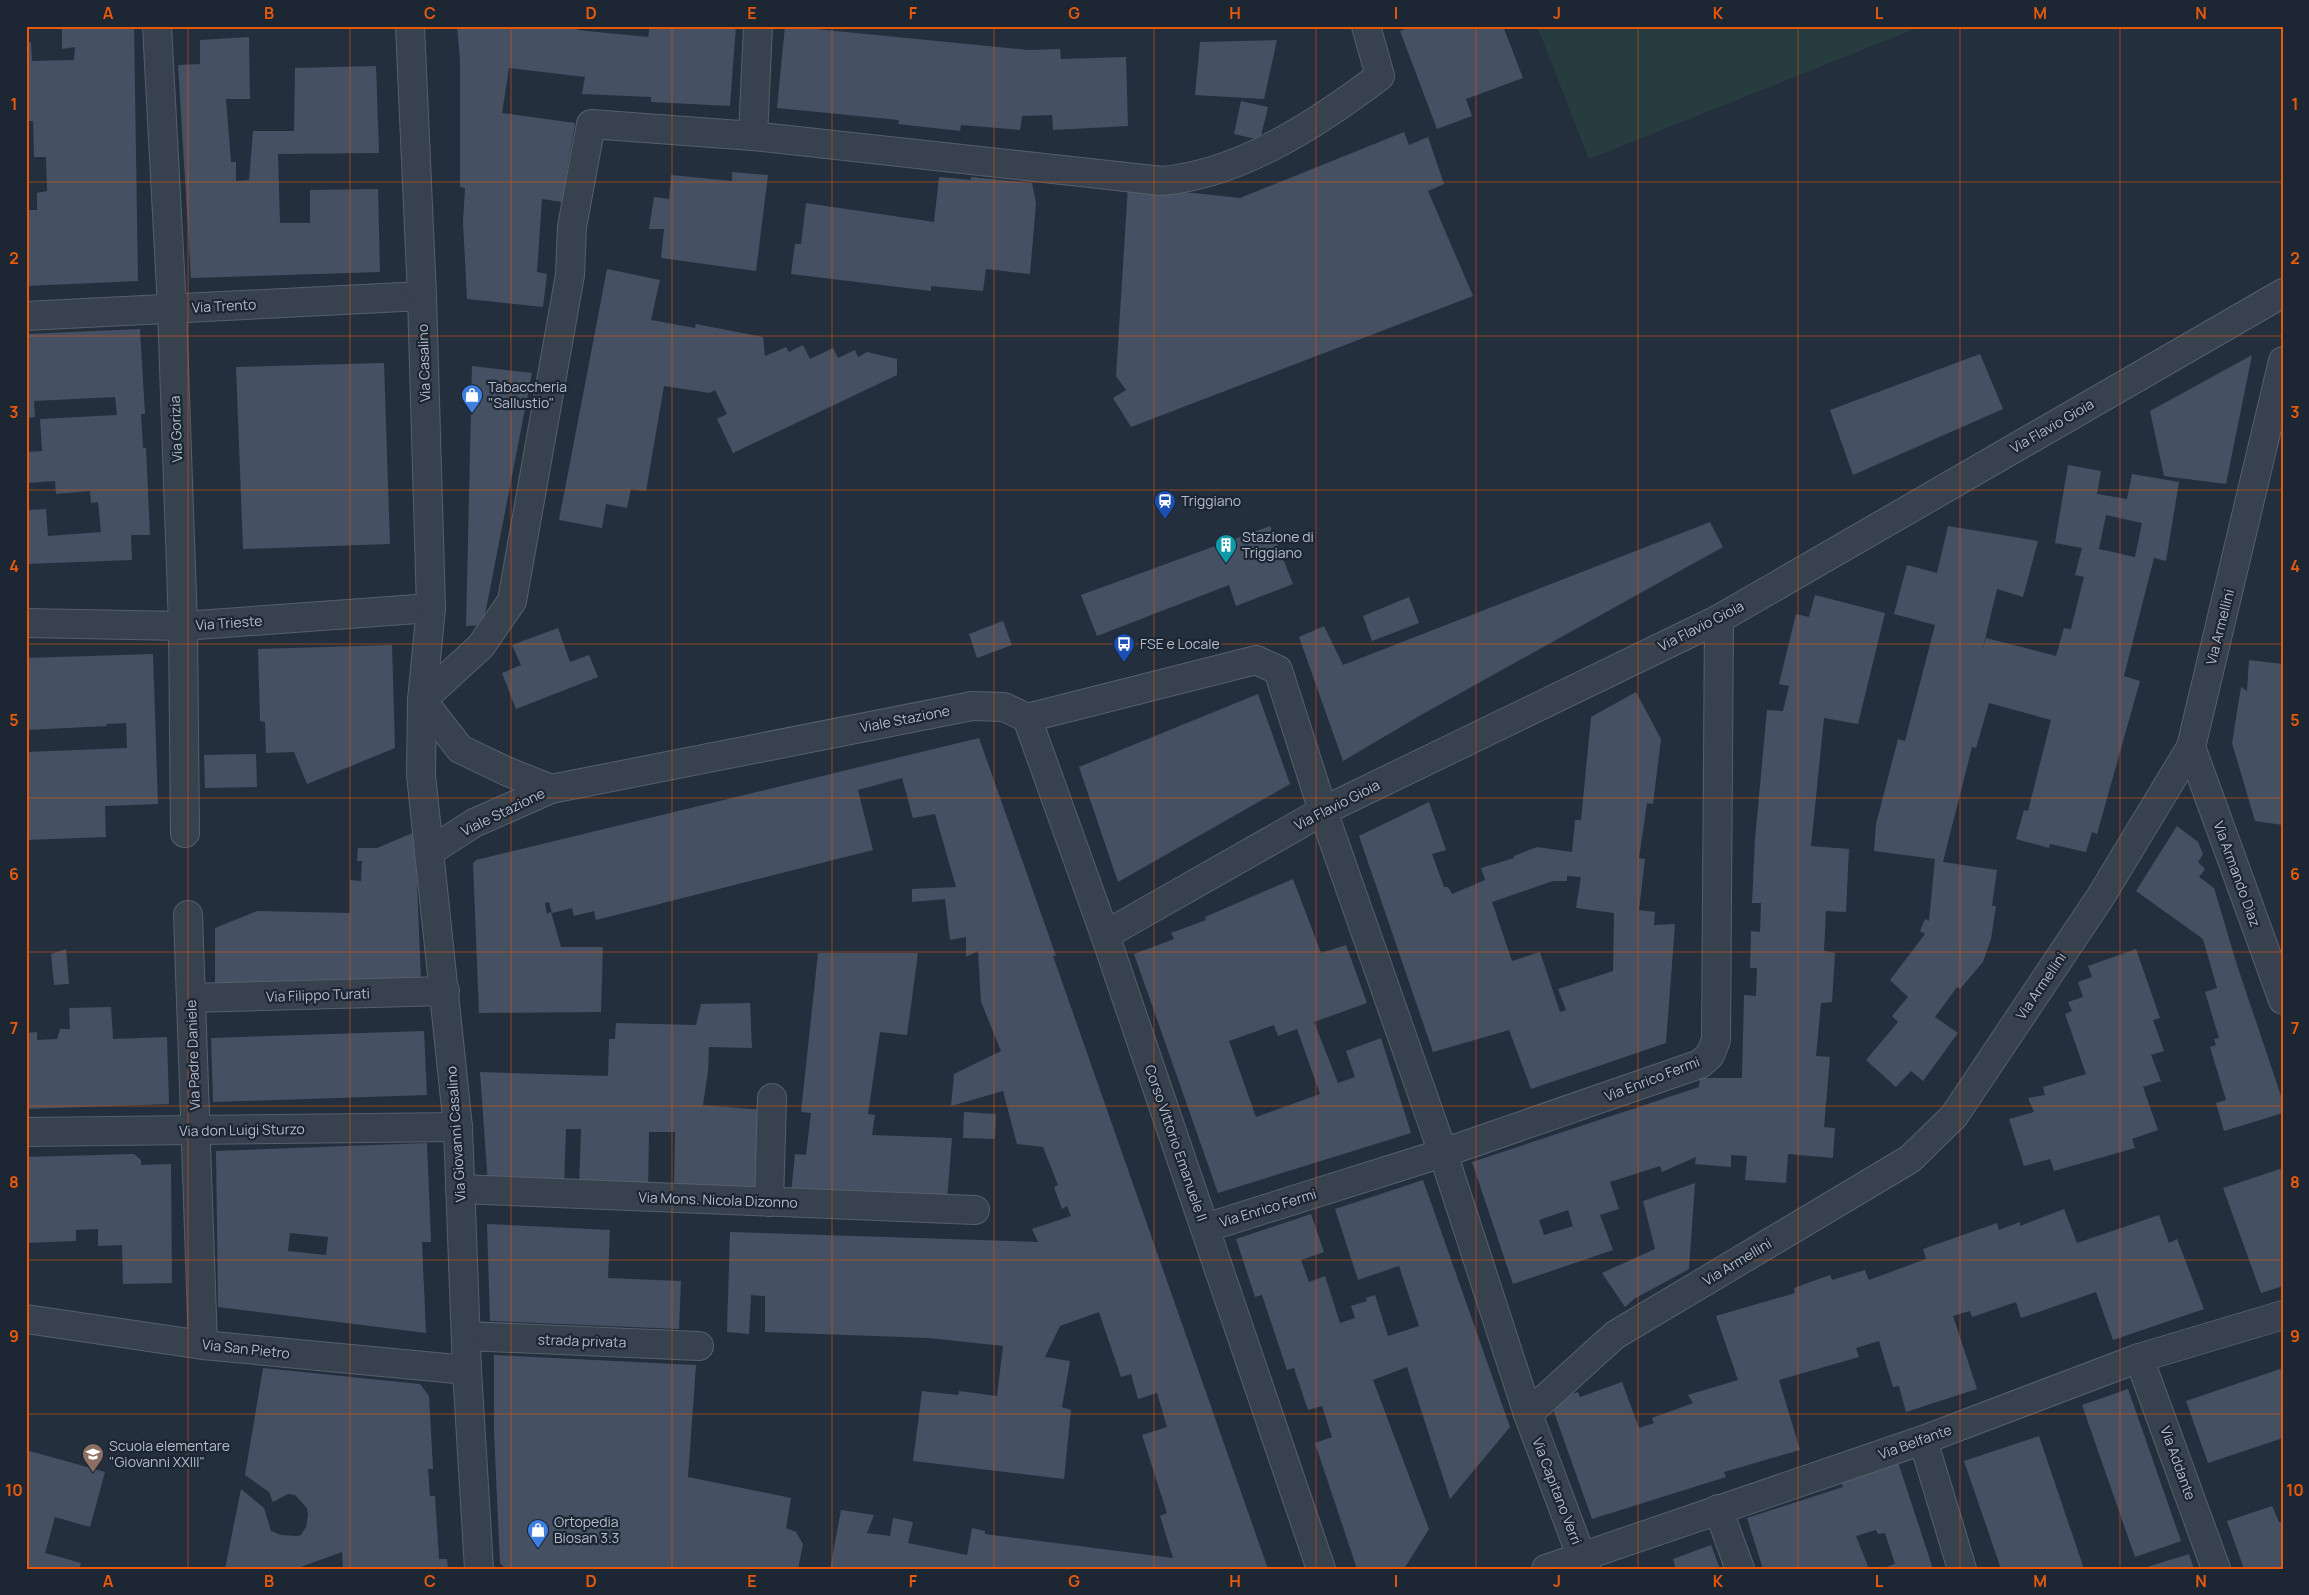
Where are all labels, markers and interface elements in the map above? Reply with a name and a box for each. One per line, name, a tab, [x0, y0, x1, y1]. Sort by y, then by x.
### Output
text: A	[103, 2, 114, 24]
text: B	[264, 2, 274, 24]
text: C	[424, 2, 436, 24]
text: D	[585, 2, 597, 24]
text: E	[747, 2, 757, 24]
text: F	[909, 2, 918, 24]
text: G	[1068, 2, 1080, 24]
text: H	[1229, 2, 1241, 24]
text: I	[1394, 2, 1398, 24]
text: J	[1553, 2, 1561, 24]
text: K	[1713, 2, 1724, 24]
text: L	[1875, 2, 1884, 24]
text: M	[2033, 2, 2047, 24]
text: N	[2195, 2, 2207, 24]
text: 1	[10, 93, 18, 115]
text: 1	[2291, 93, 2299, 115]
text: 2	[9, 247, 19, 269]
text: 2	[2290, 247, 2300, 269]
street label: Via Trento	[191, 294, 257, 317]
street label: Via Casalino	[413, 324, 434, 402]
place label: Tabaccheria "Sallustio"	[488, 377, 567, 412]
shop icon: Tabaccheria "Sallustio"	[460, 383, 484, 414]
street label: Via Flavio Gioia	[2006, 394, 2097, 457]
street label: Via Gorizia	[165, 395, 186, 463]
text: 3	[9, 401, 19, 423]
text: 3	[2290, 401, 2300, 423]
station icon: Triggiano	[1153, 489, 1177, 520]
place label: Triggiano	[1181, 491, 1241, 510]
place label: Stazione di Triggiano	[1242, 527, 1314, 562]
building icon: Stazione di Triggiano	[1214, 533, 1238, 564]
text: 4	[9, 555, 19, 577]
text: 4	[2290, 555, 2300, 577]
street label: Via Armellini	[2201, 587, 2238, 667]
street label: Via Flavio Gioia	[1655, 596, 1747, 655]
street label: Via Trieste	[195, 611, 263, 634]
bus stop icon: FSE e Locale	[1112, 632, 1136, 663]
place label: FSE e Locale	[1140, 634, 1220, 653]
street label: Viale Stazione	[858, 701, 951, 737]
text: 5	[9, 709, 19, 731]
text: 5	[2290, 709, 2300, 731]
street label: Via Flavio Gioia	[1291, 775, 1383, 834]
street label: Viale Stazione	[458, 783, 548, 840]
street label: Via Armando Diaz	[2210, 818, 2265, 929]
text: 6	[9, 863, 19, 885]
text: 6	[2290, 863, 2300, 885]
street label: Via Armellini	[2011, 948, 2070, 1023]
street label: Via Filippo Turati	[266, 983, 370, 1006]
street label: Via Padre Daniele	[181, 999, 204, 1111]
text: 7	[10, 1017, 18, 1039]
text: 7	[2291, 1017, 2299, 1039]
street label: Via Enrico Fermi	[1602, 1052, 1702, 1105]
street label: Corso Vittorio Emanuele II	[1141, 1062, 1212, 1224]
street label: Via Giovanni Casalino	[441, 1065, 470, 1203]
street label: Via don Luigi Sturzo	[179, 1119, 305, 1140]
text: 8	[9, 1171, 19, 1193]
text: 8	[2290, 1171, 2300, 1193]
street label: Via Enrico Fermi	[1217, 1184, 1319, 1231]
street label: Via Mons. Nicola Dizonno	[638, 1187, 798, 1212]
street label: Via Armellini	[1699, 1234, 1775, 1290]
text: 9	[9, 1325, 19, 1347]
text: 9	[2290, 1325, 2300, 1347]
street label: strada privata	[537, 1329, 627, 1352]
street label: Via San Pietro	[201, 1334, 291, 1363]
street label: Via Belfante	[1876, 1420, 1954, 1464]
street label: Via Addante	[2156, 1423, 2201, 1502]
street label: Via Capitano Verri	[1528, 1435, 1587, 1547]
place label: Scuola elementare "Giovanni XXIII"	[109, 1436, 230, 1471]
school or university icon: Scuola elementare "Giovanni XXIII"	[81, 1442, 105, 1473]
text: 10	[5, 1479, 23, 1501]
text: 10	[2286, 1479, 2304, 1501]
place label: Ortopedia Biosan 3.3	[554, 1512, 619, 1547]
shop icon: Ortopedia Biosan 3.3	[526, 1518, 550, 1549]
text: A	[103, 1570, 114, 1592]
text: B	[264, 1570, 274, 1592]
text: C	[424, 1570, 436, 1592]
text: D	[585, 1570, 597, 1592]
text: E	[747, 1570, 757, 1592]
text: F	[909, 1570, 918, 1592]
text: G	[1068, 1570, 1080, 1592]
text: H	[1229, 1570, 1241, 1592]
text: I	[1394, 1570, 1398, 1592]
text: J	[1553, 1570, 1561, 1592]
text: K	[1713, 1570, 1724, 1592]
text: L	[1875, 1570, 1884, 1592]
text: M	[2033, 1570, 2047, 1592]
text: N	[2195, 1570, 2207, 1592]

